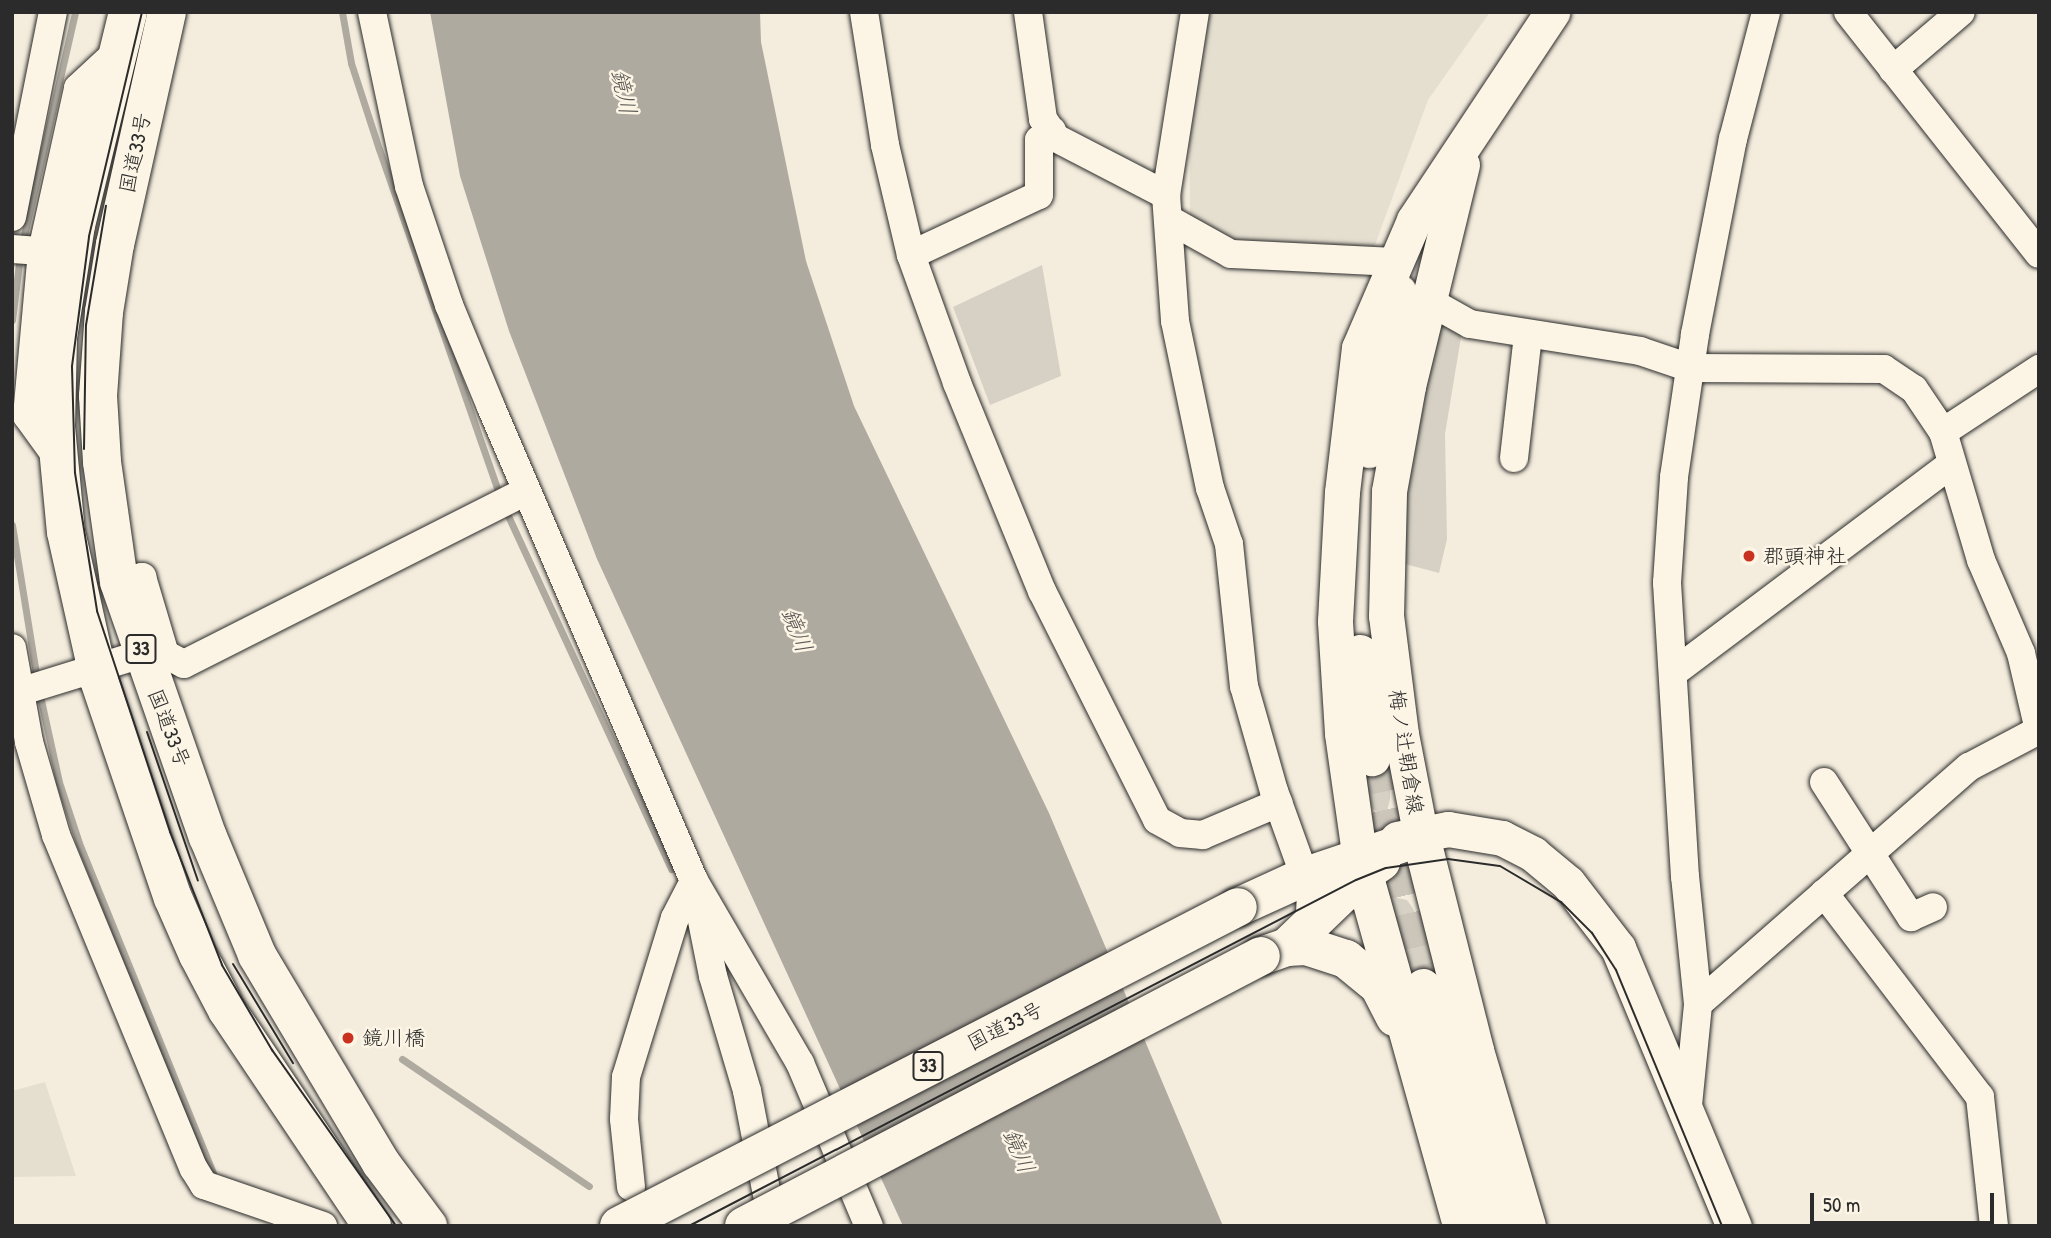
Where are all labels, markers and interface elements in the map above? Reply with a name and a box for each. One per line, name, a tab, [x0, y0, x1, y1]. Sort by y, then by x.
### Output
water label: 鏡川	[606, 67, 642, 117]
street label: 国道33号	[114, 110, 156, 196]
place label: 郡頭神社	[1763, 543, 1847, 569]
marker: 郡頭神社	[1741, 548, 1757, 564]
water label: 鏡川	[776, 604, 818, 656]
road number: 33	[125, 634, 157, 664]
street label: 国道33号	[143, 685, 195, 771]
street label: 梅ノ辻朝倉線	[1384, 688, 1428, 816]
street label: 国道33号	[963, 996, 1047, 1056]
place label: 鏡川橋	[362, 1025, 425, 1051]
marker: 鏡川橋	[340, 1030, 356, 1046]
road number: 33	[912, 1050, 944, 1082]
water label: 鏡川	[997, 1124, 1041, 1178]
scale bar	[1813, 1178, 1997, 1222]
text: 50 m	[1823, 1190, 1860, 1219]

